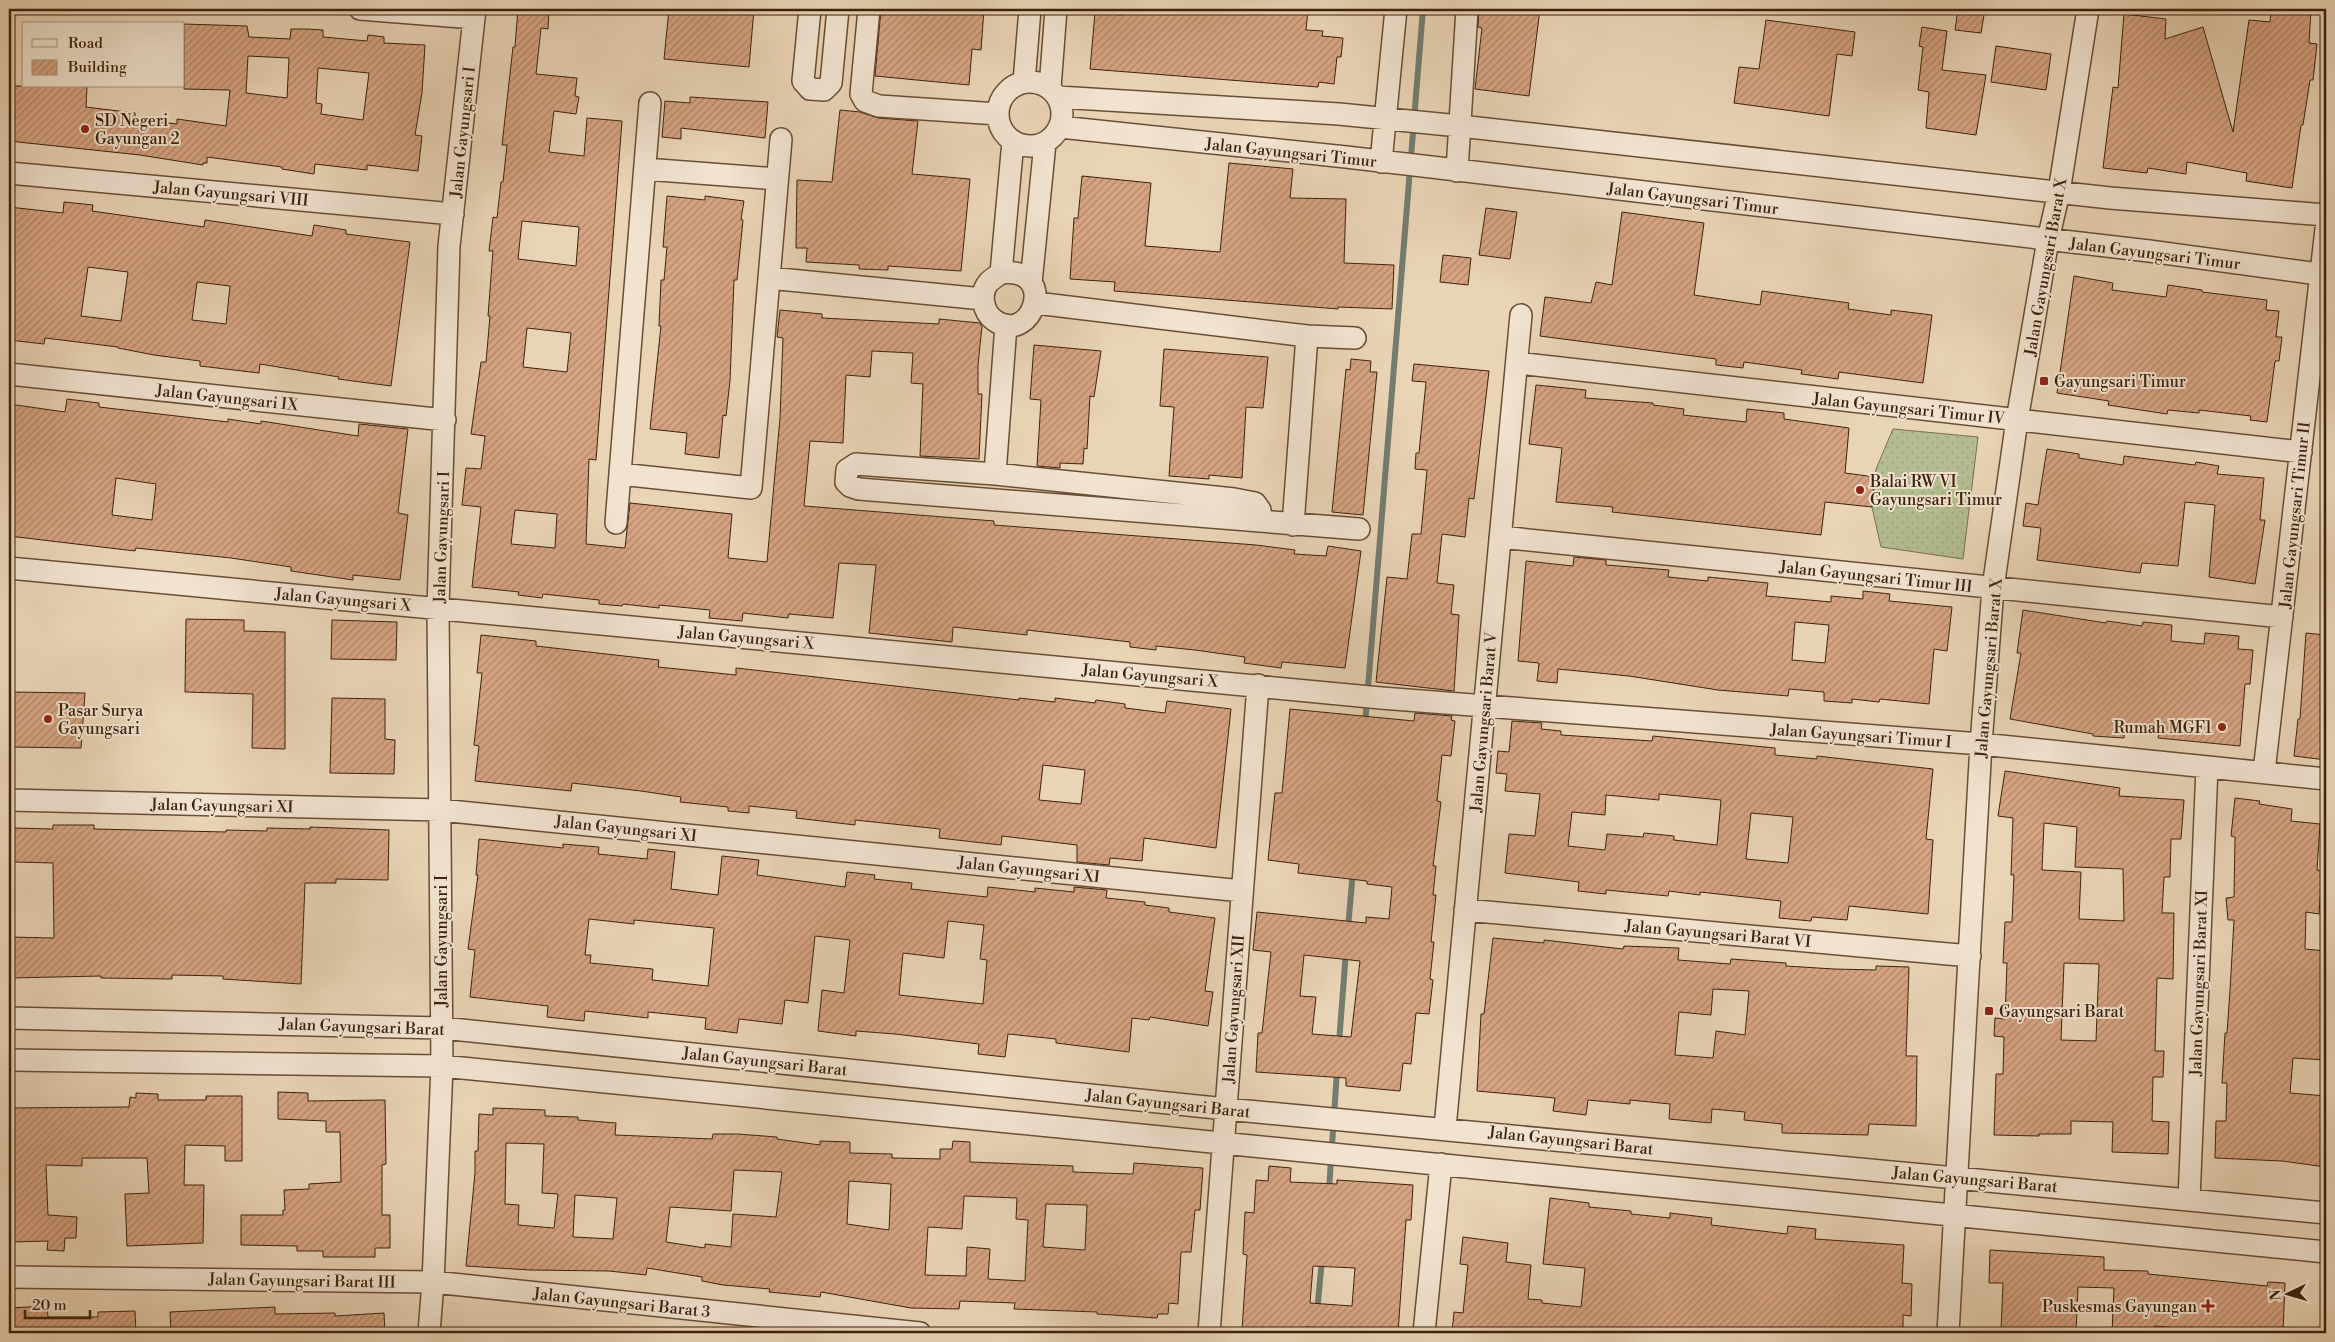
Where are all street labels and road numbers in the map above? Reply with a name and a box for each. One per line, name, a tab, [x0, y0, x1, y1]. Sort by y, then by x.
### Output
street label: Jalan Gayungsari I	[446, 65, 480, 200]
street label: Jalan Gayungsari Timur	[1203, 134, 1378, 172]
street label: Jalan Gayungsari Barat X	[2020, 176, 2072, 359]
street label: Jalan Gayungsari VIII	[152, 177, 309, 211]
street label: Jalan Gayungsari Timur	[1605, 178, 1780, 219]
street label: Jalan Gayungsari Timur	[2067, 233, 2242, 274]
street label: Jalan Gayungsari IX	[154, 380, 300, 416]
street label: Jalan Gayungsari Timur IV	[1811, 389, 2007, 429]
street label: Jalan Gayungsari Timur II	[2275, 421, 2315, 611]
street label: Jalan Gayungsari I	[430, 471, 454, 604]
street label: Jalan Gayungsari Timur III	[1777, 557, 1973, 597]
street label: Jalan Gayungsari Barat X	[1971, 576, 2007, 760]
street label: Jalan Gayungsari X	[273, 584, 413, 616]
street label: Jalan Gayungsari X	[676, 622, 816, 654]
street label: Jalan Gayungsari Barat V	[1466, 631, 1502, 814]
street label: Jalan Gayungsari X	[1080, 660, 1220, 692]
street label: Jalan Gayungsari Timur I	[1769, 720, 1952, 752]
street label: Jalan Gayungsari XI	[149, 795, 294, 817]
street label: Jalan Gayungsari XI	[553, 811, 698, 846]
street label: Jalan Gayungsari XI	[956, 852, 1101, 887]
street label: Jalan Gayungsari I	[432, 875, 452, 1008]
street label: Jalan Gayungsari Barat XI	[2186, 890, 2212, 1077]
street label: Jalan Gayungsari Barat VI	[1623, 916, 1812, 952]
street label: Jalan Gayungsari XII	[1219, 934, 1249, 1085]
street label: Jalan Gayungsari Barat	[278, 1014, 446, 1040]
street label: Jalan Gayungsari Barat	[680, 1043, 849, 1081]
street label: Jalan Gayungsari Barat	[1083, 1085, 1252, 1123]
street label: Jalan Gayungsari Barat	[1486, 1122, 1655, 1160]
street label: Jalan Gayungsari Barat	[1890, 1163, 2059, 1197]
street label: Jalan Gayungsari Barat III	[207, 1269, 396, 1293]
street label: Jalan Gayungsari Barat 3	[531, 1284, 712, 1322]

